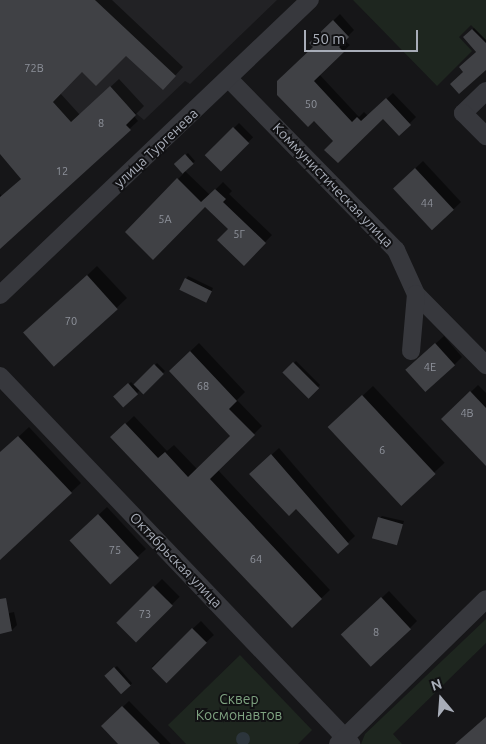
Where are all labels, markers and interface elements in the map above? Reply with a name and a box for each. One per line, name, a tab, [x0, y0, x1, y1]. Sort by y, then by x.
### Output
scale bar	[306, 20, 420, 52]
text: 50 m	[312, 30, 345, 47]
house number: 72В	[24, 61, 44, 75]
house number: 50	[305, 97, 317, 111]
street label: улица Тургенева	[111, 105, 201, 191]
house number: 8	[98, 116, 104, 130]
street label: Коммунистическая улица	[269, 119, 397, 251]
house number: 12	[56, 164, 68, 178]
house number: 44	[421, 196, 433, 210]
house number: 5А	[158, 212, 172, 226]
house number: 5Г	[233, 227, 245, 241]
house number: 70	[65, 314, 77, 328]
house number: 4Е	[424, 360, 436, 374]
house number: 68	[197, 379, 209, 393]
house number: 4В	[460, 406, 474, 420]
house number: 6	[379, 443, 385, 457]
street label: Октябрьская улица	[126, 509, 226, 611]
house number: 75	[109, 543, 121, 557]
house number: 64	[250, 552, 262, 566]
house number: 73	[139, 607, 151, 621]
house number: 8	[373, 625, 379, 639]
north arrow	[416, 674, 466, 724]
text: N	[429, 676, 444, 694]
park label: Сквер Космонавтов	[196, 691, 282, 724]

